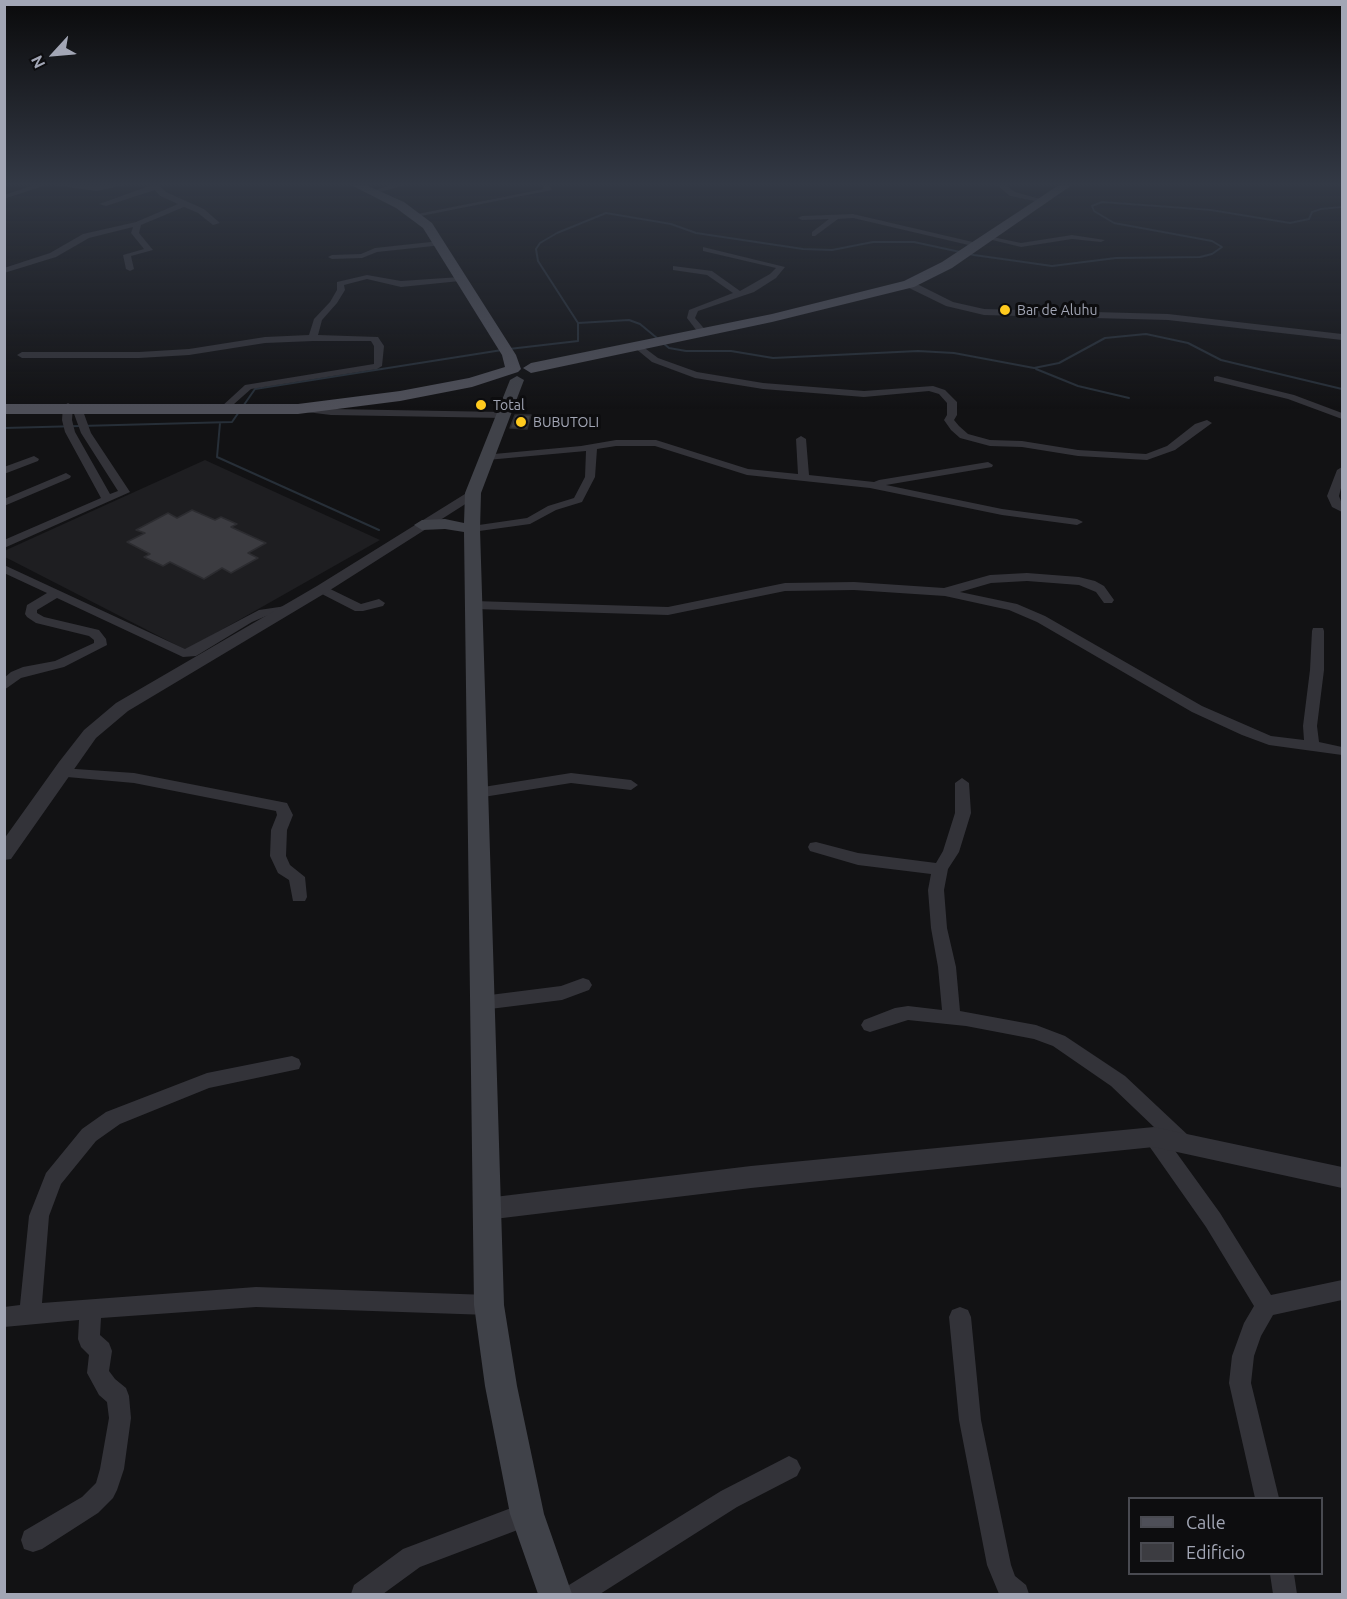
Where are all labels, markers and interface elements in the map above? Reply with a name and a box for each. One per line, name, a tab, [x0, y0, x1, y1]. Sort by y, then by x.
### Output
north arrow	[24, 24, 84, 84]
text: N	[27, 53, 49, 71]
place label: Bar de Aluhu	[1017, 302, 1097, 318]
marker: Bar de Aluhu	[998, 303, 1012, 317]
place label: Total	[493, 397, 525, 413]
marker: Total	[474, 398, 488, 412]
place label: BUBUTOLI	[533, 414, 599, 430]
marker: BUBUTOLI	[514, 415, 528, 429]
legend	[1128, 1497, 1323, 1575]
text: Calle	[1186, 1512, 1226, 1532]
text: Edificio	[1186, 1542, 1245, 1562]

